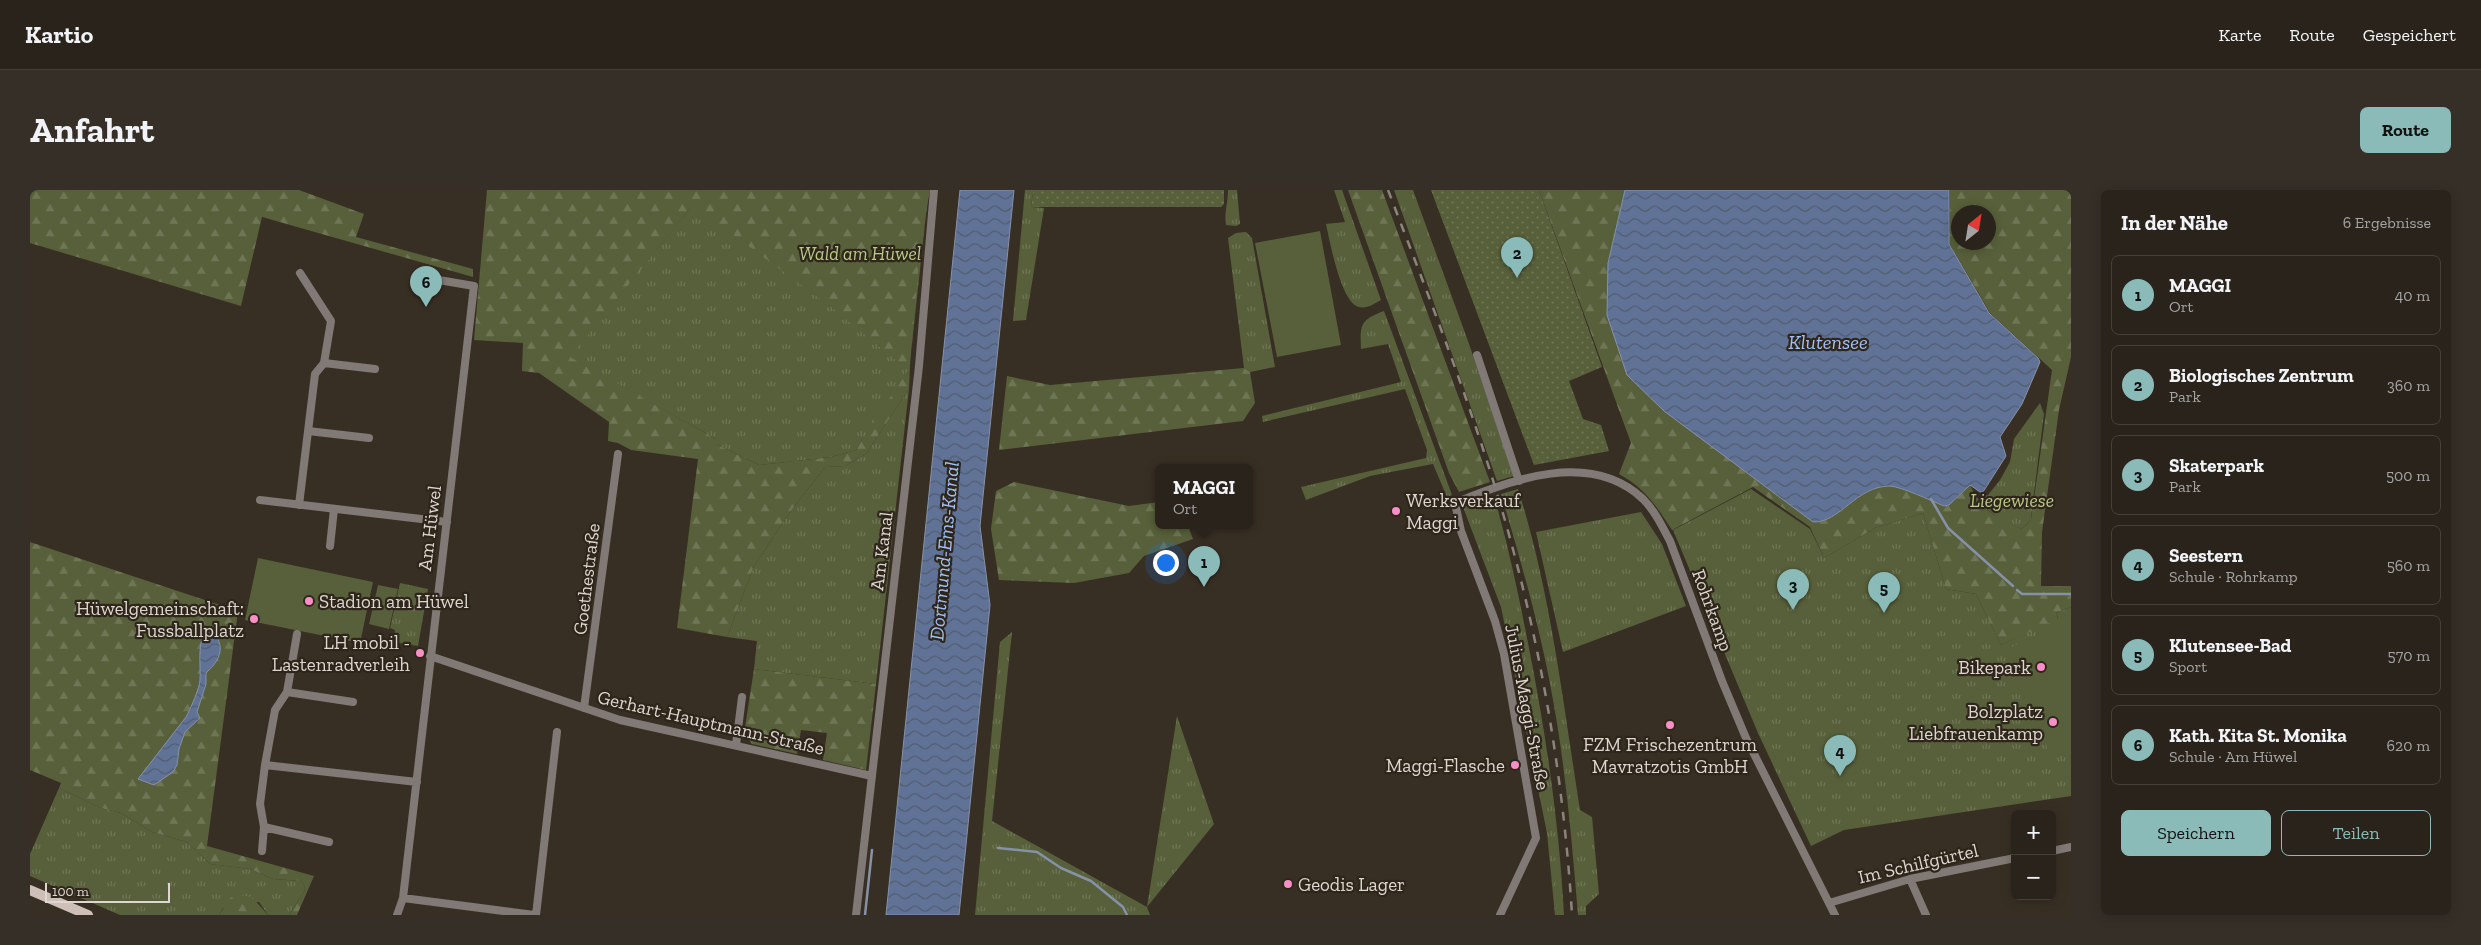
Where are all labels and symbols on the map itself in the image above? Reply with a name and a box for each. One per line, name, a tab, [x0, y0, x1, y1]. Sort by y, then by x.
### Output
north arrow	[1951, 205, 1996, 250]
pin: 2	[1501, 237, 1533, 278]
park label: Wald am Hüwel	[799, 242, 921, 265]
pin: 6	[410, 266, 442, 307]
water label: Klutensee	[1788, 330, 1868, 354]
water label: Dortmund-Ems-Kanal	[924, 461, 964, 641]
street label: Am Hüwel	[413, 484, 446, 572]
place label: Werksverkauf Maggi	[1406, 489, 1522, 534]
park label: Liegewiese	[1970, 489, 2054, 512]
marker: Werksverkauf Maggi	[1390, 505, 1402, 517]
street label: Am Kanal	[865, 510, 898, 592]
street label: Goethestraße	[568, 522, 605, 636]
pin: 1	[1188, 546, 1220, 587]
your location	[1153, 550, 1179, 576]
street label: Rohrkamp	[1687, 566, 1738, 654]
pin: 3	[1777, 569, 1809, 610]
pin: 5	[1868, 572, 1900, 613]
place label: Stadion am Hüwel	[319, 590, 469, 613]
marker: Stadion am Hüwel	[303, 595, 315, 607]
place label: Hüwelgemeinschaft: Fussballplatz	[76, 597, 244, 642]
marker: Hüwelgemeinschaft: Fussballplatz	[248, 613, 260, 625]
street label: Julius-Maggi-Straße	[1500, 622, 1555, 792]
place label: LH mobil - Lastenradverleih	[272, 631, 410, 676]
marker: LH mobil - Lastenradverleih	[414, 647, 426, 659]
place label: Bikepark	[1958, 656, 2031, 679]
marker: Bikepark	[2035, 661, 2047, 673]
street label: Gerhart-Hauptmann-Straße	[595, 685, 826, 760]
place label: Bolzplatz Liebfrauenkamp	[1909, 700, 2043, 745]
marker: Bolzplatz Liebfrauenkamp	[2047, 716, 2059, 728]
marker: FZM Frischezentrum Mavratzotis GmbH	[1664, 719, 1676, 731]
place label: FZM Frischezentrum Mavratzotis GmbH	[1583, 733, 1758, 778]
pin: 4	[1824, 735, 1856, 776]
place label: Maggi-Flasche	[1386, 754, 1505, 777]
marker: Maggi-Flasche	[1509, 759, 1521, 771]
street label: Im Schilfgürtel	[1856, 838, 1981, 889]
place label: Geodis Lager	[1298, 873, 1405, 896]
marker: Geodis Lager	[1282, 878, 1294, 890]
scale bar	[45, 880, 170, 903]

